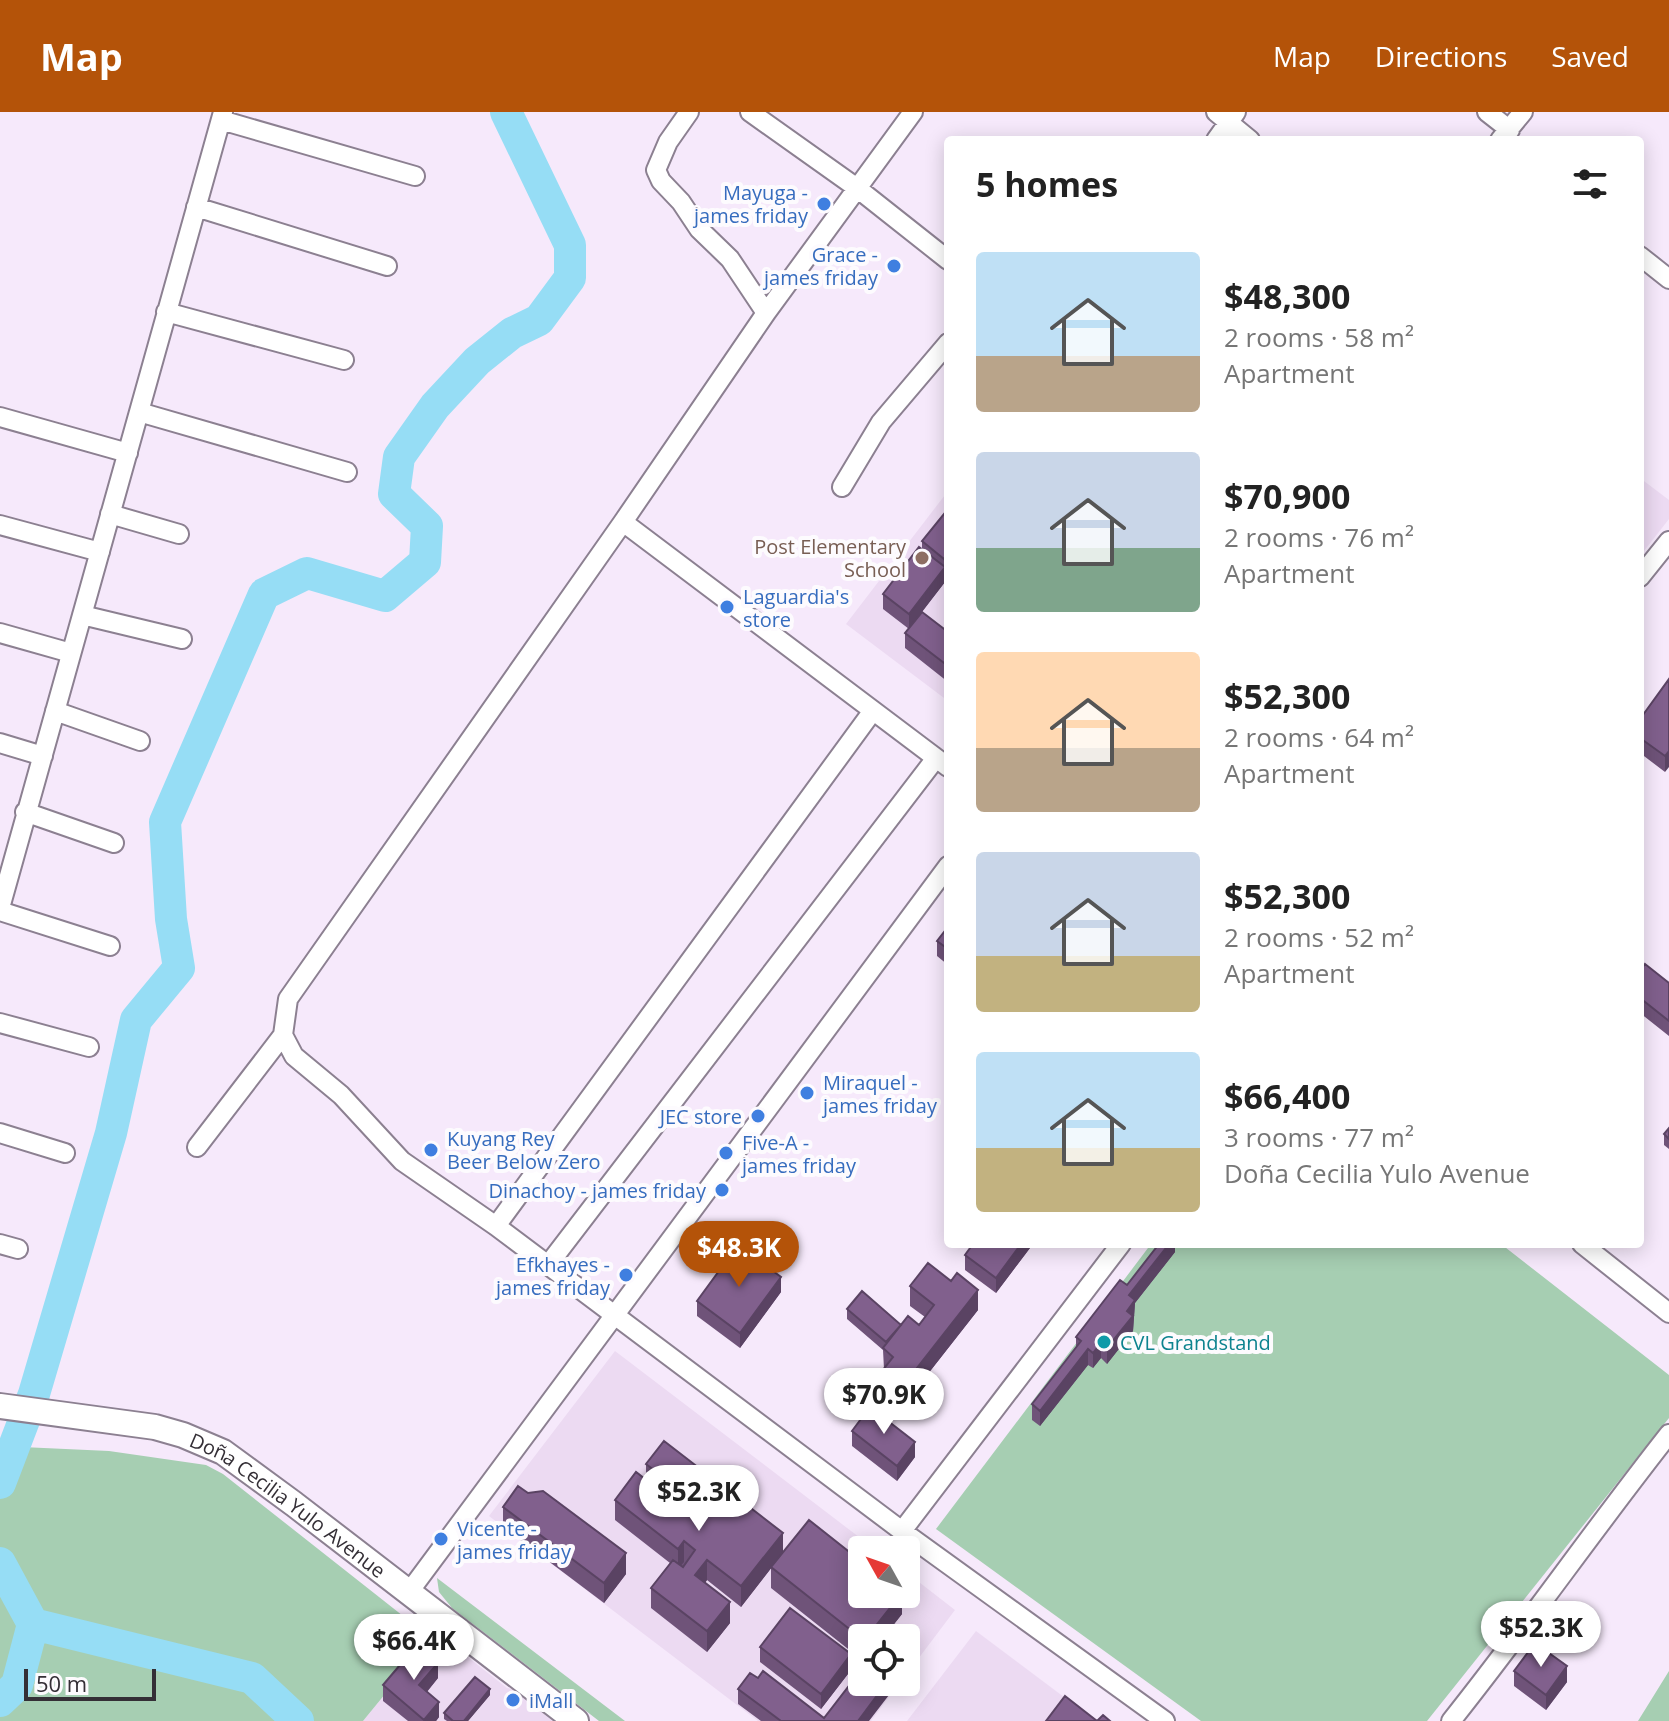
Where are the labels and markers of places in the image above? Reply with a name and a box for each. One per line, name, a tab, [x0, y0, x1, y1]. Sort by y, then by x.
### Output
place label: Mayuga - james friday	[692, 179, 809, 229]
marker: Mayuga - james friday	[815, 195, 833, 213]
place label: Grace - james friday	[762, 241, 879, 291]
marker: Grace - james friday	[885, 257, 903, 275]
place label: Post Elementary School	[754, 533, 907, 583]
marker: Post Elementary School	[913, 549, 931, 567]
place label: Laguardia's store	[743, 583, 849, 633]
marker: Laguardia's store	[718, 598, 736, 616]
place label: Miraquel - james friday	[821, 1069, 938, 1119]
marker: Miraquel - james friday	[798, 1084, 816, 1102]
place label: JEC store	[658, 1103, 742, 1130]
marker: JEC store	[749, 1107, 767, 1125]
place label: Kuyang Rey Beer Below Zero	[447, 1125, 601, 1175]
place label: Five-A - james friday	[740, 1129, 857, 1179]
marker: Kuyang Rey Beer Below Zero	[422, 1141, 440, 1159]
marker: Five-A - james friday	[717, 1144, 735, 1162]
place label: Dinachoy - james friday	[488, 1177, 707, 1204]
marker: Dinachoy - james friday	[713, 1181, 731, 1199]
pin: $48.3K	[674, 1221, 804, 1289]
place label: Efkhayes - james friday	[494, 1251, 611, 1301]
marker: Efkhayes - james friday	[617, 1266, 635, 1284]
place label: CVL Grandstand	[1120, 1329, 1271, 1356]
marker: CVL Grandstand	[1095, 1333, 1113, 1351]
pin: $70.9K	[819, 1368, 949, 1436]
pin: $52.3K	[634, 1465, 764, 1533]
place label: Vicente - james friday	[455, 1515, 572, 1565]
marker: Vicente - james friday	[432, 1530, 450, 1548]
pin: $52.3K	[1476, 1601, 1606, 1669]
pin: $66.4K	[349, 1614, 479, 1682]
place label: iMall	[529, 1687, 573, 1714]
marker: iMall	[504, 1691, 522, 1709]

